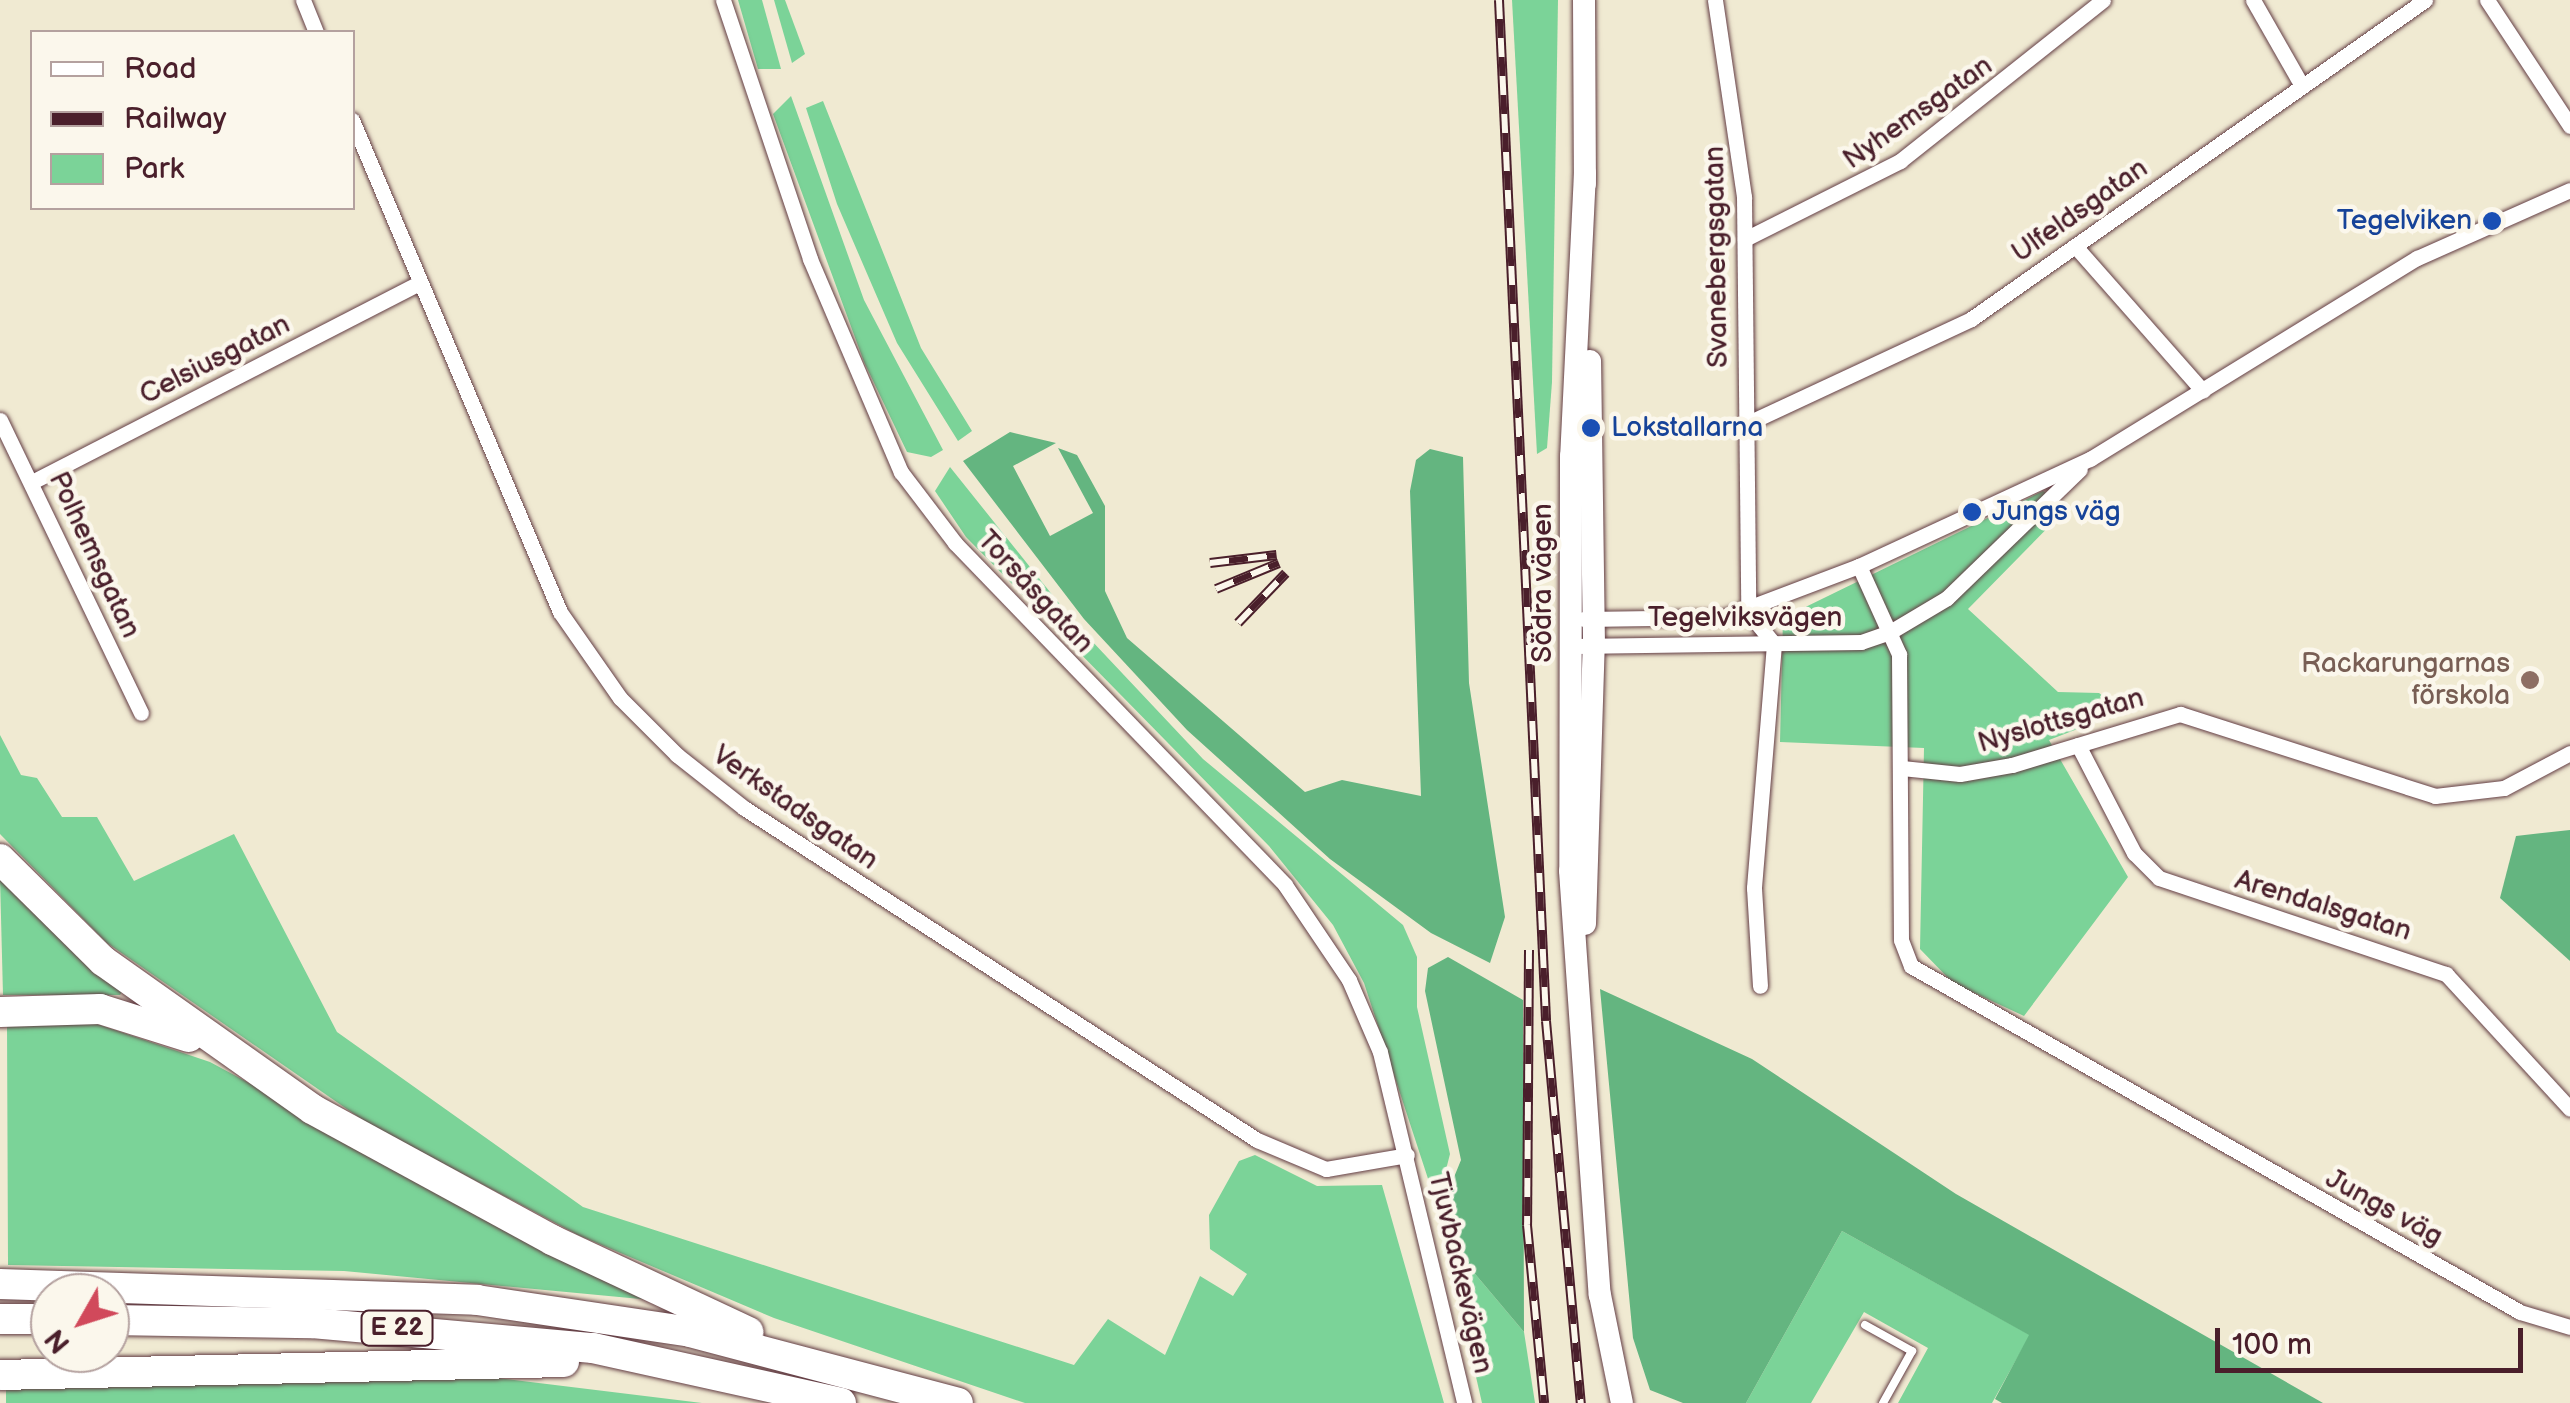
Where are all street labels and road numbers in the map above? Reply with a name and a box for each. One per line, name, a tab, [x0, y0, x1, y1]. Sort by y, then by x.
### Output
street label: Nyhemsgatan	[1837, 49, 1999, 177]
street label: Svanebergsgatan	[1698, 146, 1736, 368]
street label: Ulfeldsgatan	[2006, 152, 2154, 270]
street label: Celsiusgatan	[134, 308, 296, 412]
street label: Polhemsgatan	[41, 467, 147, 643]
street label: Södra vägen	[1526, 503, 1560, 663]
street label: Torsåsgatan	[970, 524, 1100, 660]
street label: Tegelviksvägen	[1648, 601, 1842, 635]
street label: Nyslottsgatan	[1974, 681, 2148, 761]
street label: Verkstadsgatan	[706, 738, 884, 878]
street label: Arendalsgatan	[2231, 863, 2415, 949]
street label: Jungs väg	[2320, 1162, 2448, 1254]
street label: Tjuvbackevägen	[1421, 1169, 1499, 1377]
road number: E 22	[360, 1308, 434, 1348]

